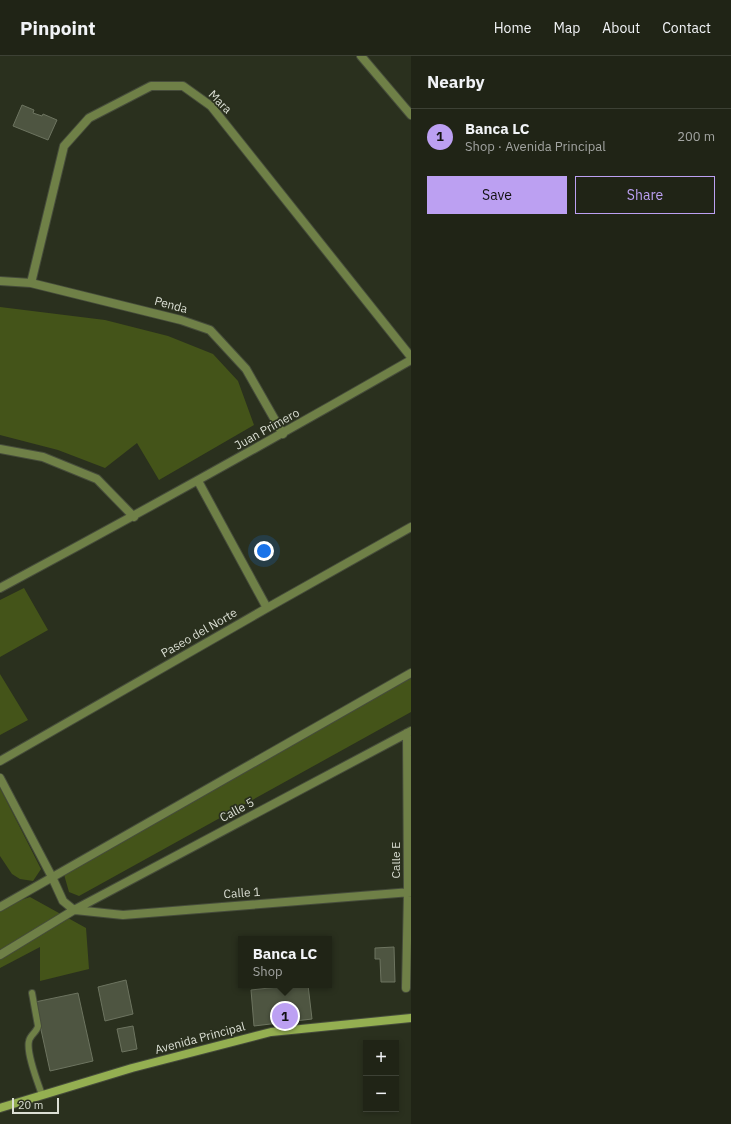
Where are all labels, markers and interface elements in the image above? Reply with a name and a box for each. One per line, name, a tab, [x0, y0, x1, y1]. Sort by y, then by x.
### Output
text: Pinpoint	[20, 16, 96, 40]
text: Home	[494, 19, 531, 37]
text: Map	[553, 19, 580, 37]
text: About	[602, 19, 640, 37]
text: Contact	[662, 19, 711, 37]
text: Nearby	[427, 71, 485, 93]
street label: Mara	[206, 87, 236, 117]
text: Banca LC	[465, 119, 529, 138]
text: 1	[436, 128, 444, 145]
text: 200 m	[677, 128, 715, 145]
text: Shop · Avenida Principal	[465, 138, 606, 155]
button: Save	[427, 176, 567, 214]
button: Share	[575, 176, 715, 214]
street label: Penda	[153, 293, 190, 316]
street label: Juan Primero	[232, 404, 302, 452]
your location	[254, 541, 274, 561]
street label: Paseo del Norte	[158, 604, 240, 660]
street label: Calle 5	[217, 794, 257, 825]
street label: Calle E	[388, 842, 403, 878]
street label: Calle 1	[223, 884, 261, 901]
popup	[238, 936, 332, 988]
text: Banca LC	[253, 944, 317, 963]
text: Shop	[253, 963, 283, 980]
pin: 1	[272, 1001, 298, 1031]
street label: Avenida Principal	[153, 1018, 247, 1057]
map controls	[363, 1040, 399, 1112]
button: +	[363, 1040, 399, 1076]
button: −	[363, 1076, 399, 1112]
scale bar	[12, 1096, 59, 1115]
text: 20 m	[18, 1098, 43, 1112]

